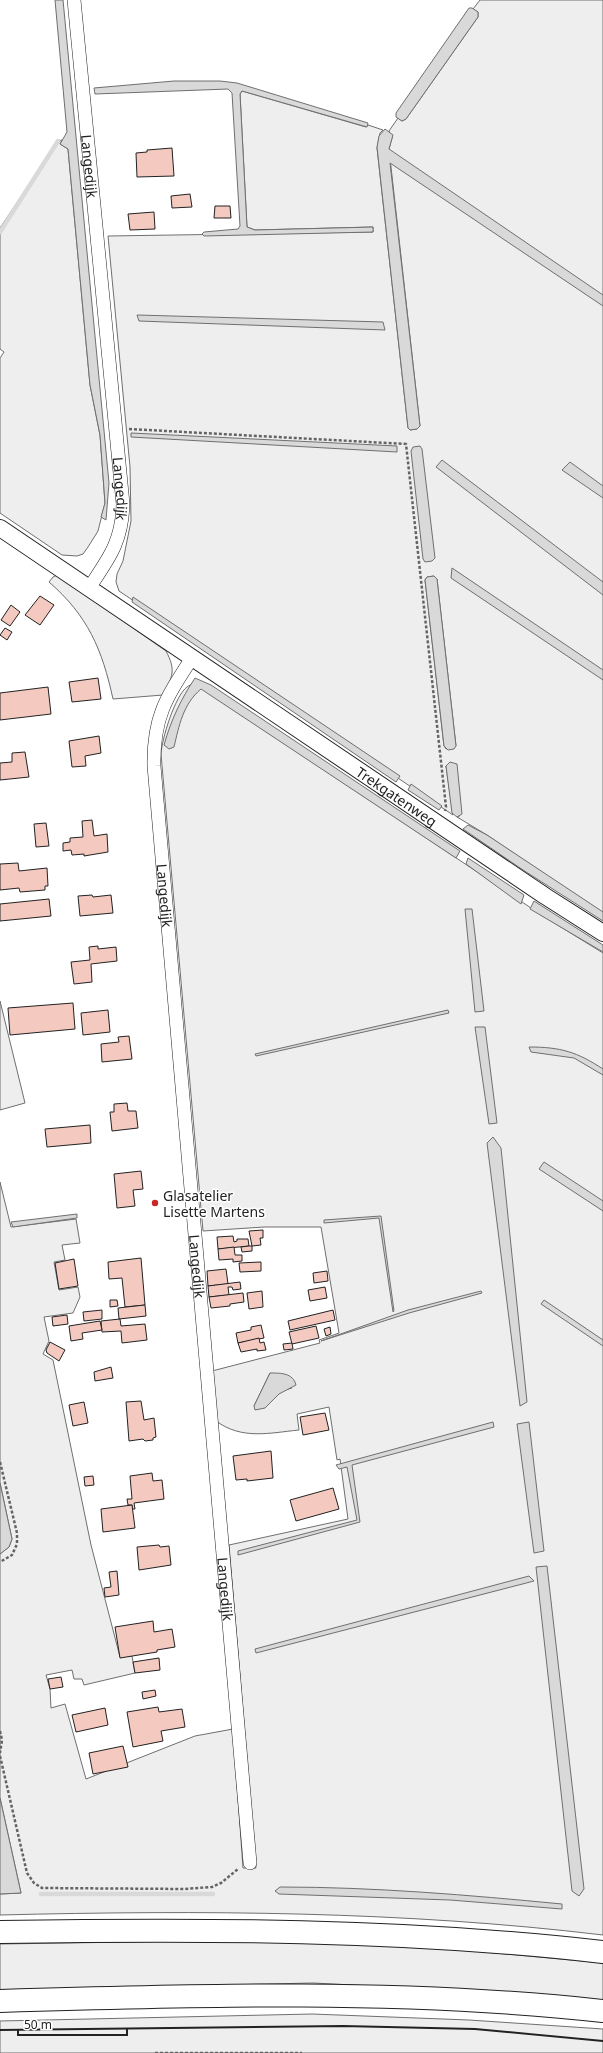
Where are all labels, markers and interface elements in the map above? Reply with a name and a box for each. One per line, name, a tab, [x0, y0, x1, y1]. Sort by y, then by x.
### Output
street label: Langedijk	[78, 134, 103, 199]
street label: Langedijk	[109, 456, 133, 522]
street label: Trekgatenweg	[353, 762, 441, 830]
street label: Langedijk	[153, 863, 178, 929]
place label: Glasatelier Lisette Martens	[163, 1186, 265, 1221]
marker: Glasatelier Lisette Martens	[150, 1198, 160, 1208]
street label: Langedijk	[186, 1234, 210, 1299]
street label: Langedijk	[214, 1556, 238, 1622]
scale bar	[18, 2011, 127, 2037]
text: 50 m	[24, 2016, 52, 2033]

